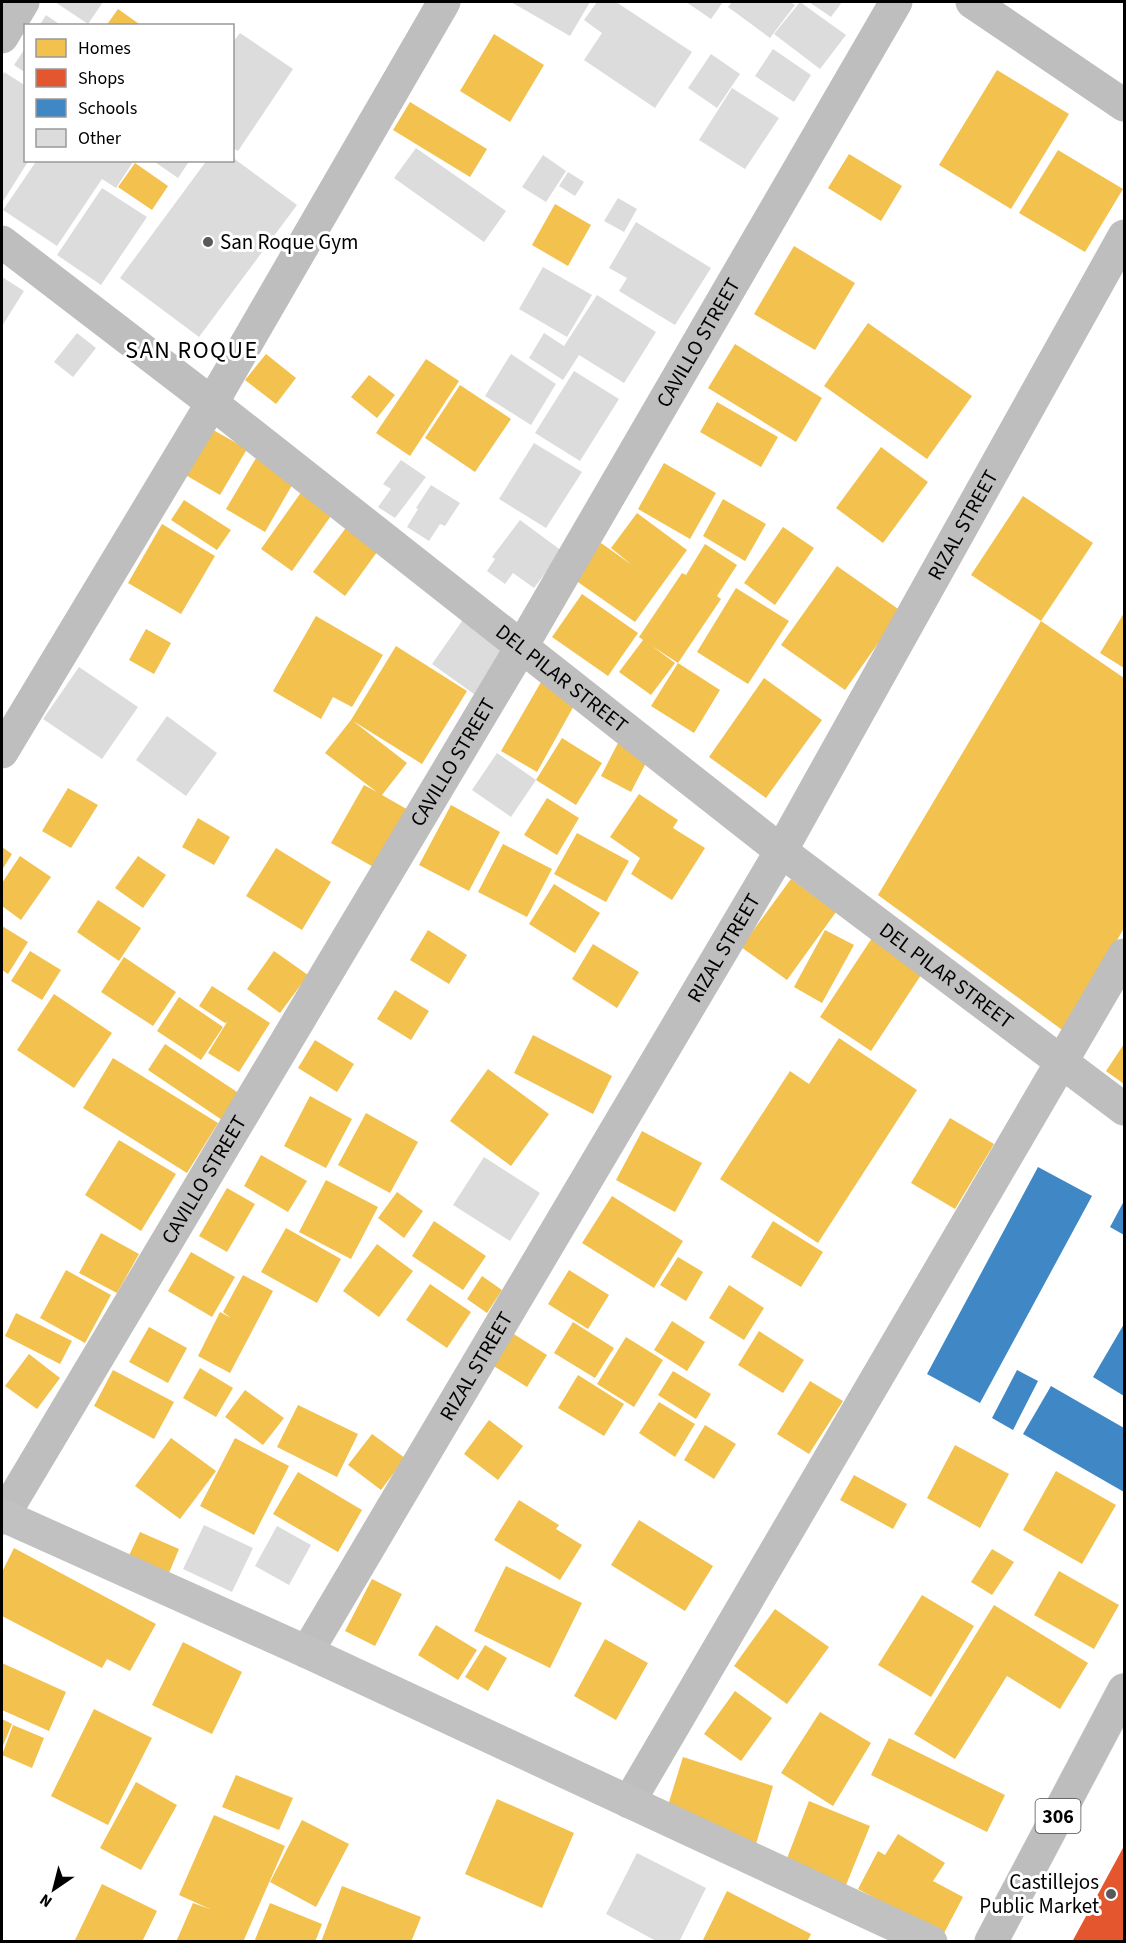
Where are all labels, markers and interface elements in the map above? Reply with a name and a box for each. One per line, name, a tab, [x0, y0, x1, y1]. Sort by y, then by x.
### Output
legend	[24, 24, 234, 162]
text: Homes	[78, 36, 131, 61]
text: Shops	[78, 66, 125, 91]
text: Schools	[78, 96, 137, 121]
text: Other	[78, 126, 122, 151]
place label: San Roque Gym	[220, 227, 358, 257]
marker: San Roque Gym	[201, 235, 215, 249]
street label: CAVILLO STREET	[649, 272, 748, 413]
district label: SAN ROQUE	[125, 333, 259, 368]
street label: RIZAL STREET	[920, 464, 1006, 586]
street label: DEL PILAR STREET	[489, 617, 635, 740]
street label: CAVILLO STREET	[403, 692, 503, 832]
street label: RIZAL STREET	[680, 888, 768, 1008]
street label: DEL PILAR STREET	[873, 915, 1020, 1036]
street label: CAVILLO STREET	[154, 1110, 254, 1250]
street label: RIZAL STREET	[432, 1306, 520, 1426]
road number: 306	[1036, 1799, 1080, 1833]
north arrow	[24, 1859, 84, 1919]
place label: Castillejos Public Market	[979, 1867, 1099, 1921]
marker: Castillejos Public Market	[1104, 1887, 1118, 1901]
text: N	[35, 1888, 57, 1913]

